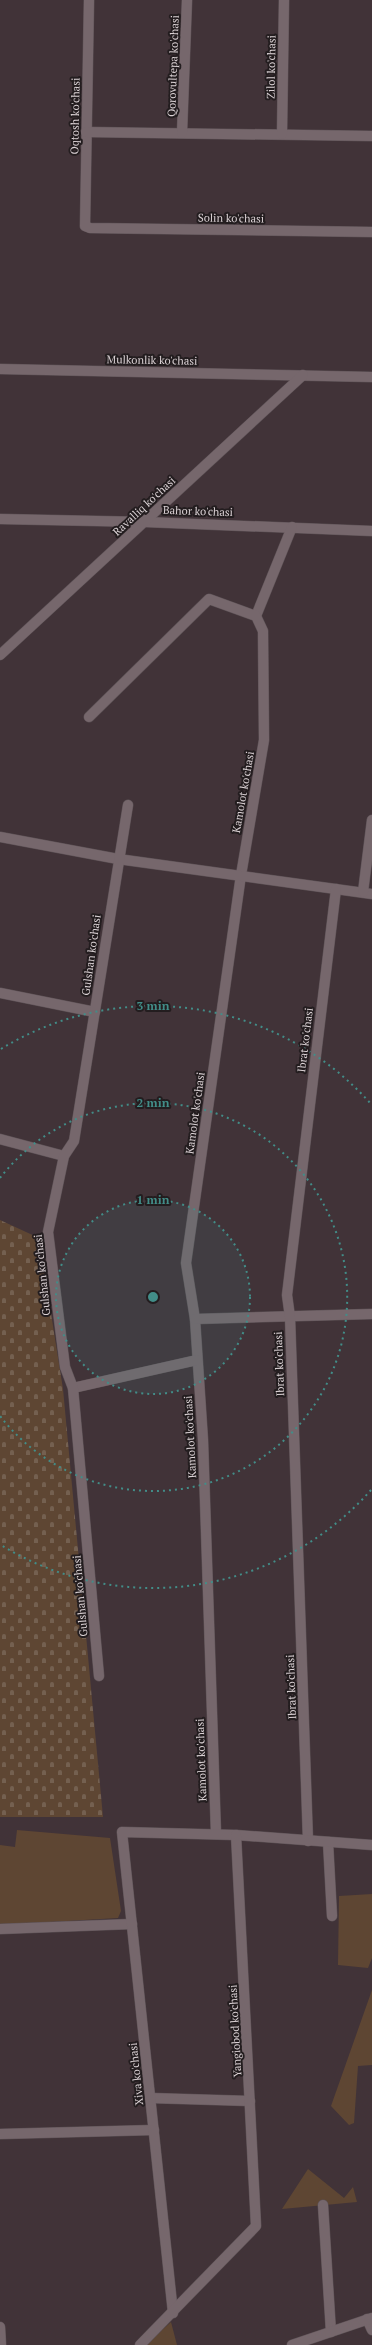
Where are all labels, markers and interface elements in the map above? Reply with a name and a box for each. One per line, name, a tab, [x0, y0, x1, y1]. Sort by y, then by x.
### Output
street label: Qorovultepa ko'chasi	[164, 15, 182, 117]
street label: Zilol ko'chasi	[263, 35, 279, 99]
street label: Oqtosh ko'chasi	[67, 78, 83, 154]
street label: Solin ko'chasi	[198, 210, 264, 226]
street label: Mulkonlik ko'chasi	[107, 352, 197, 368]
street label: Ravalliq ko'chasi	[110, 473, 178, 539]
street label: Bahor ko'chasi	[163, 503, 233, 519]
street label: Kamolot ko'chasi	[229, 750, 257, 834]
street label: Gulshan ko'chasi	[78, 914, 104, 996]
text: 3 min	[137, 998, 170, 1013]
street label: Ibrat ko'chasi	[294, 1007, 316, 1073]
street label: Kamolot ko'chasi	[182, 1071, 208, 1155]
text: 2 min	[137, 1095, 170, 1110]
text: 1 min	[137, 1192, 170, 1207]
street label: Gulshan ko'chasi	[31, 1234, 53, 1316]
centre of rings	[146, 1290, 160, 1304]
street label: Ibrat ko'chasi	[271, 1331, 287, 1397]
street label: Kamolot ko'chasi	[181, 1395, 199, 1479]
street label: Gulshan ko'chasi	[69, 1555, 91, 1637]
street label: Ibrat ko'chasi	[283, 1654, 299, 1720]
street label: Kamolot ko'chasi	[193, 1718, 209, 1802]
street label: Yangiobod ko'chasi	[226, 1984, 244, 2078]
street label: Xiva ko'chasi	[126, 2042, 146, 2106]

